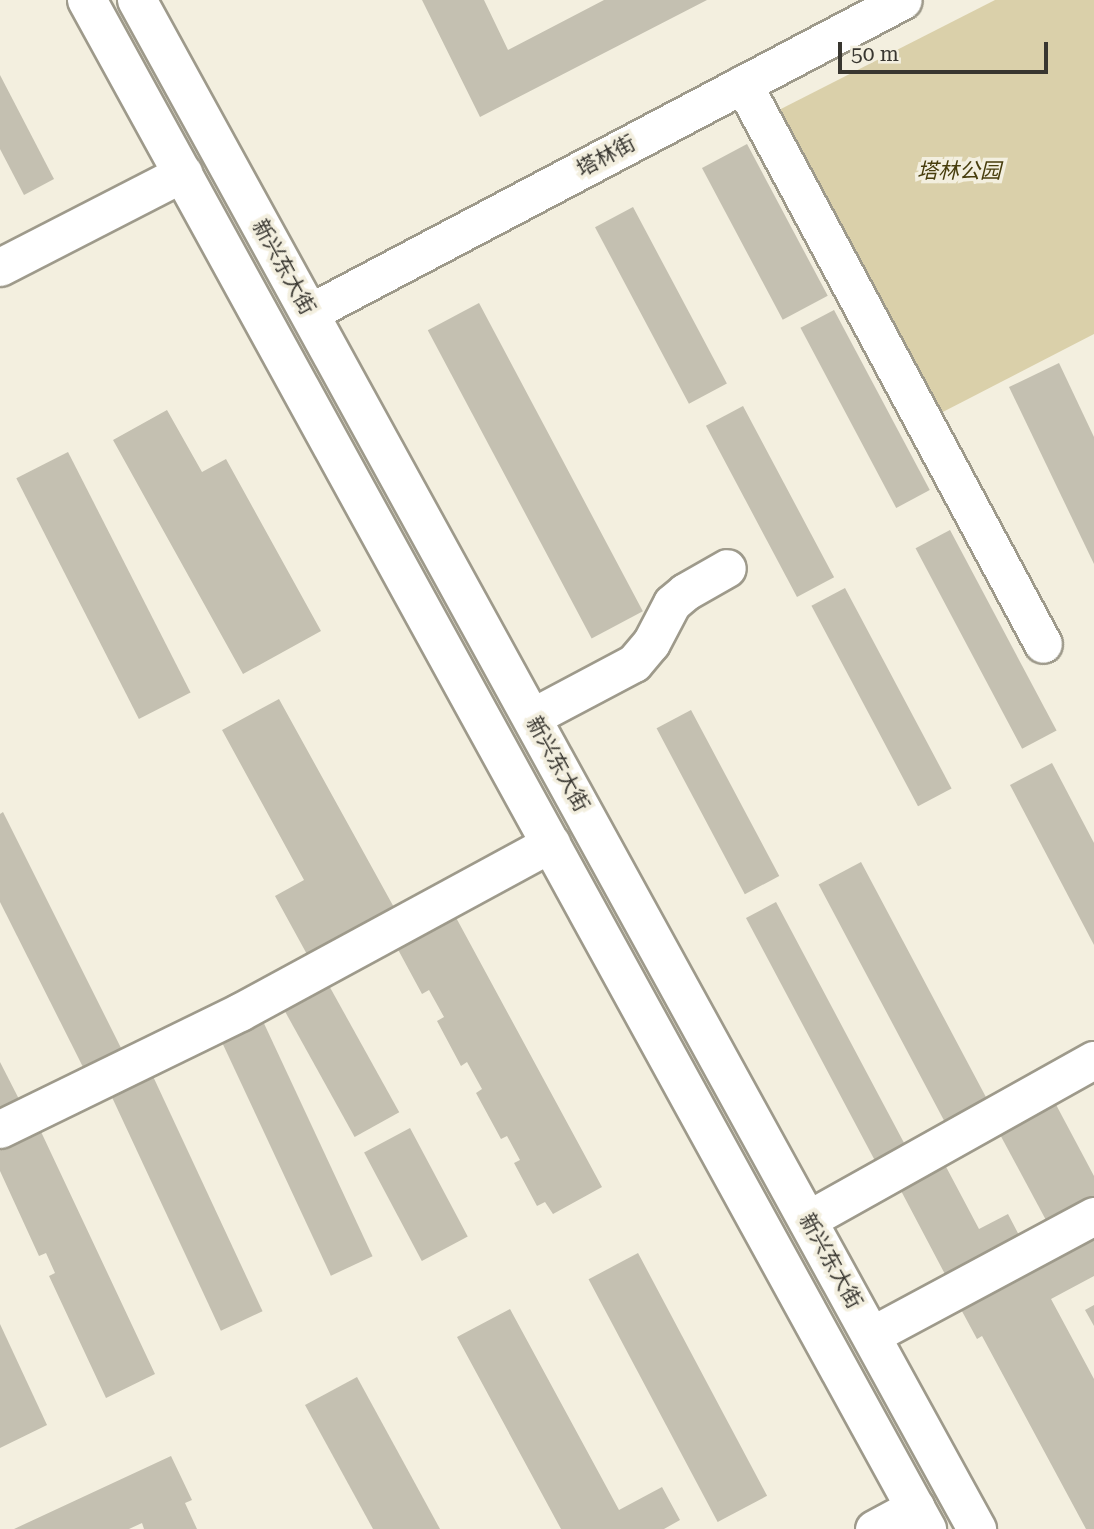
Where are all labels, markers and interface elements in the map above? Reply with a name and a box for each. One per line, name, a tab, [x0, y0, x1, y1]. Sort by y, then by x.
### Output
scale bar	[842, 28, 1052, 72]
text: 50 m	[851, 42, 899, 66]
street label: 塔林街	[572, 130, 640, 182]
park label: 塔林公园	[917, 158, 1001, 184]
street label: 新兴东大街	[248, 215, 320, 319]
street label: 新兴东大街	[522, 712, 594, 816]
street label: 新兴东大街	[795, 1209, 867, 1313]

